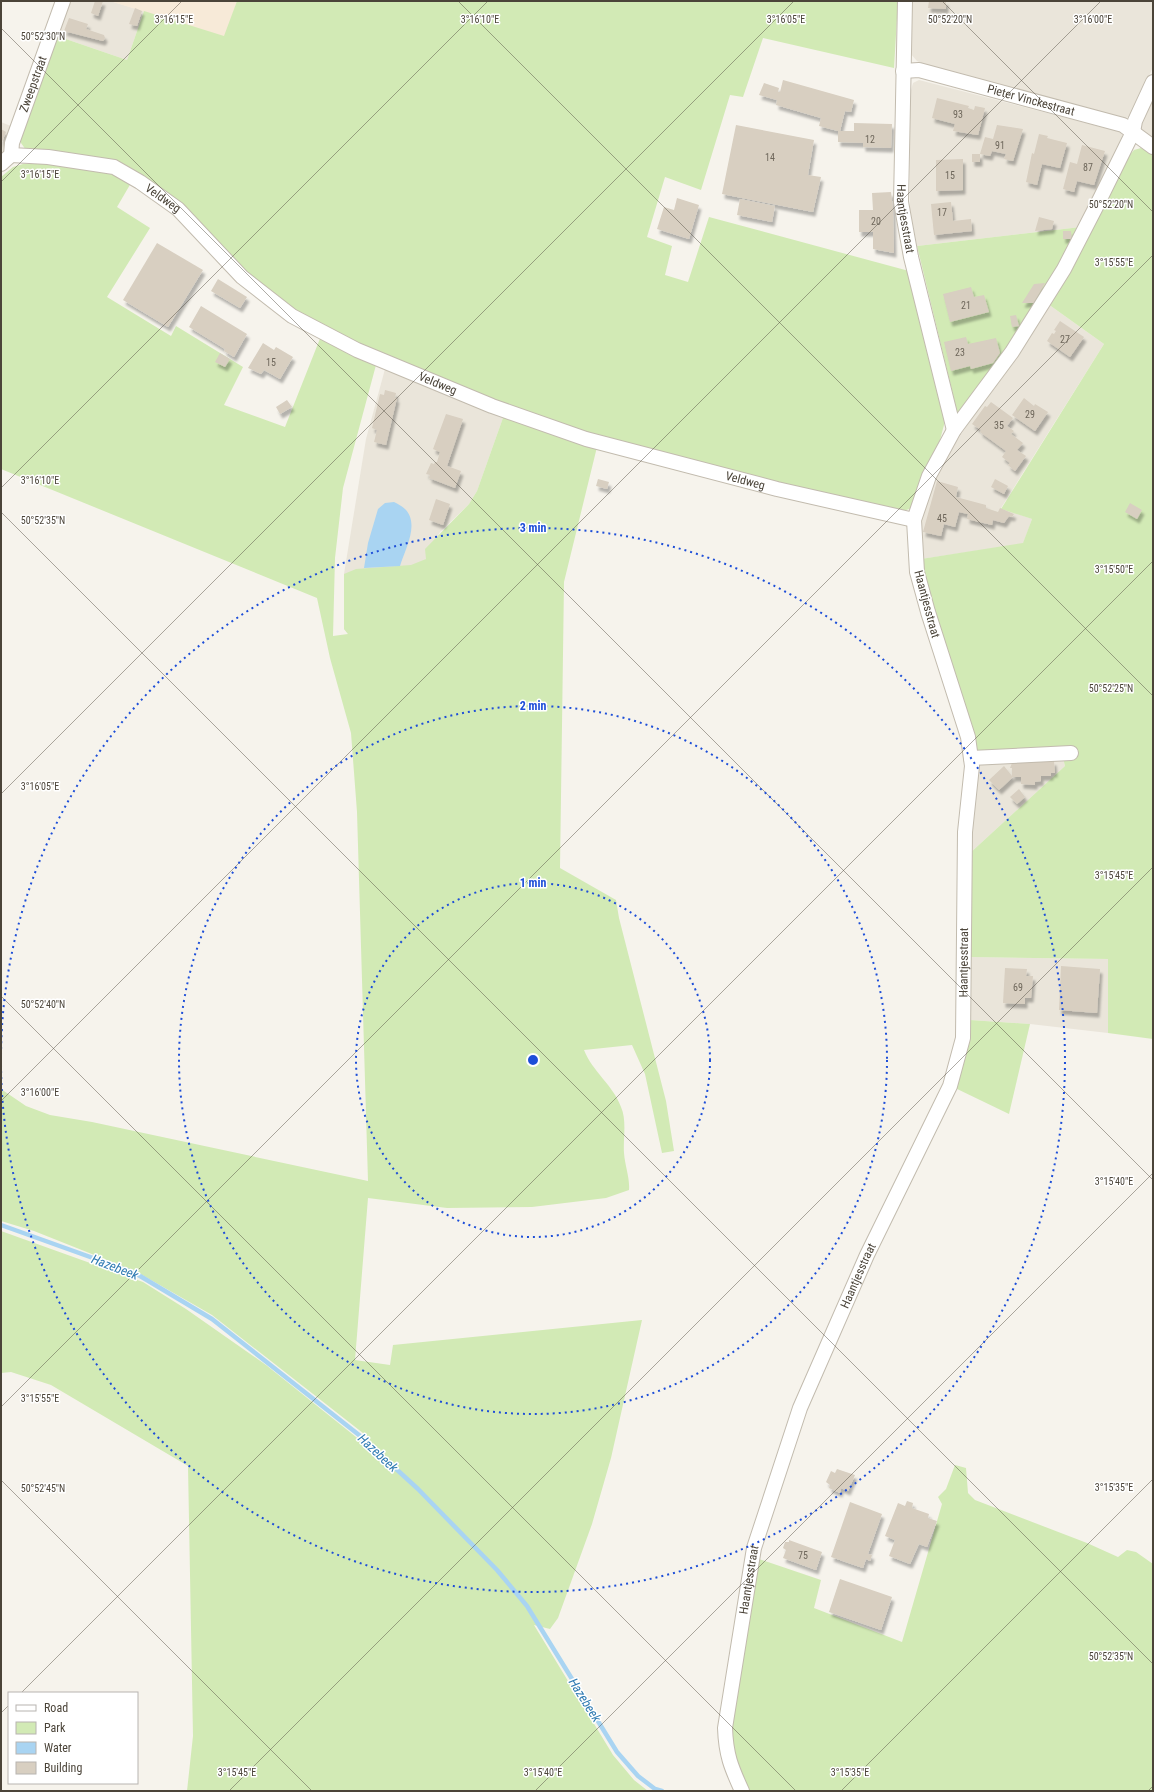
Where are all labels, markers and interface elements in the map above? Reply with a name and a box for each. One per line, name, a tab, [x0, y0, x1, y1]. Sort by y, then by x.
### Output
text: 3°16'15"E	[155, 14, 193, 25]
text: 3°16'10"E	[461, 14, 499, 25]
text: 3°16'05"E	[767, 14, 805, 25]
text: 50°52'20"N	[928, 14, 972, 25]
text: 3°16'00"E	[1074, 14, 1112, 25]
text: 50°52'30"N	[21, 31, 65, 42]
street label: Zweepstraat	[17, 54, 50, 114]
street label: Pieter Vinckestraat	[986, 82, 1077, 119]
house number: 93	[953, 109, 963, 120]
house number: 12	[865, 134, 875, 145]
house number: 91	[995, 140, 1005, 151]
house number: 14	[765, 152, 775, 163]
house number: 87	[1083, 162, 1093, 173]
text: 3°16'15"E	[21, 169, 59, 180]
house number: 15	[945, 170, 955, 181]
street label: Veldweg	[143, 181, 183, 216]
street label: Haantjesstraat	[894, 184, 917, 255]
text: 50°52'20"N	[1089, 199, 1133, 210]
house number: 17	[937, 207, 947, 218]
house number: 20	[871, 216, 881, 227]
text: 3°15'55"E	[1095, 257, 1133, 268]
house number: 21	[961, 300, 971, 311]
house number: 27	[1060, 334, 1070, 345]
house number: 23	[955, 347, 965, 358]
house number: 15	[266, 357, 276, 368]
street label: Veldweg	[417, 369, 459, 398]
house number: 29	[1025, 409, 1035, 420]
house number: 35	[994, 420, 1004, 431]
street label: Veldweg	[724, 469, 767, 493]
text: 3°16'10"E	[21, 475, 59, 486]
house number: 45	[937, 513, 947, 524]
text: 50°52'35"N	[21, 515, 65, 526]
text: 3 min	[520, 521, 546, 535]
text: 3°15'50"E	[1095, 564, 1133, 575]
street label: Haantjesstraat	[911, 569, 943, 640]
text: 50°52'25"N	[1089, 683, 1133, 694]
text: 2 min	[520, 699, 546, 713]
text: 3°16'05"E	[21, 781, 59, 792]
text: 3°15'45"E	[1095, 870, 1133, 881]
text: 1 min	[520, 876, 546, 890]
street label: Haantjesstraat	[956, 927, 971, 997]
house number: 69	[1013, 982, 1023, 993]
text: 50°52'40"N	[21, 999, 65, 1010]
centre of rings	[526, 1053, 540, 1067]
text: 3°16'00"E	[21, 1087, 59, 1098]
text: 3°15'40"E	[1095, 1176, 1133, 1187]
street label: Haantjesstraat	[838, 1240, 879, 1310]
water label: Hazebeek	[89, 1251, 141, 1283]
text: 3°15'55"E	[21, 1393, 59, 1404]
water label: Hazebeek	[355, 1431, 401, 1475]
text: 3°15'35"E	[1095, 1482, 1133, 1493]
text: 50°52'45"N	[21, 1483, 65, 1494]
street label: Haantjesstraat	[736, 1543, 762, 1615]
house number: 75	[798, 1550, 808, 1561]
text: 50°52'35"N	[1089, 1651, 1133, 1662]
water label: Hazebeek	[566, 1675, 604, 1725]
legend	[8, 1692, 138, 1784]
text: Road	[44, 1701, 68, 1715]
text: Park	[44, 1721, 66, 1735]
text: Water	[44, 1741, 72, 1755]
text: Building	[44, 1761, 82, 1775]
text: 3°15'45"E	[218, 1767, 256, 1778]
text: 3°15'40"E	[524, 1767, 562, 1778]
text: 3°15'35"E	[831, 1767, 869, 1778]

